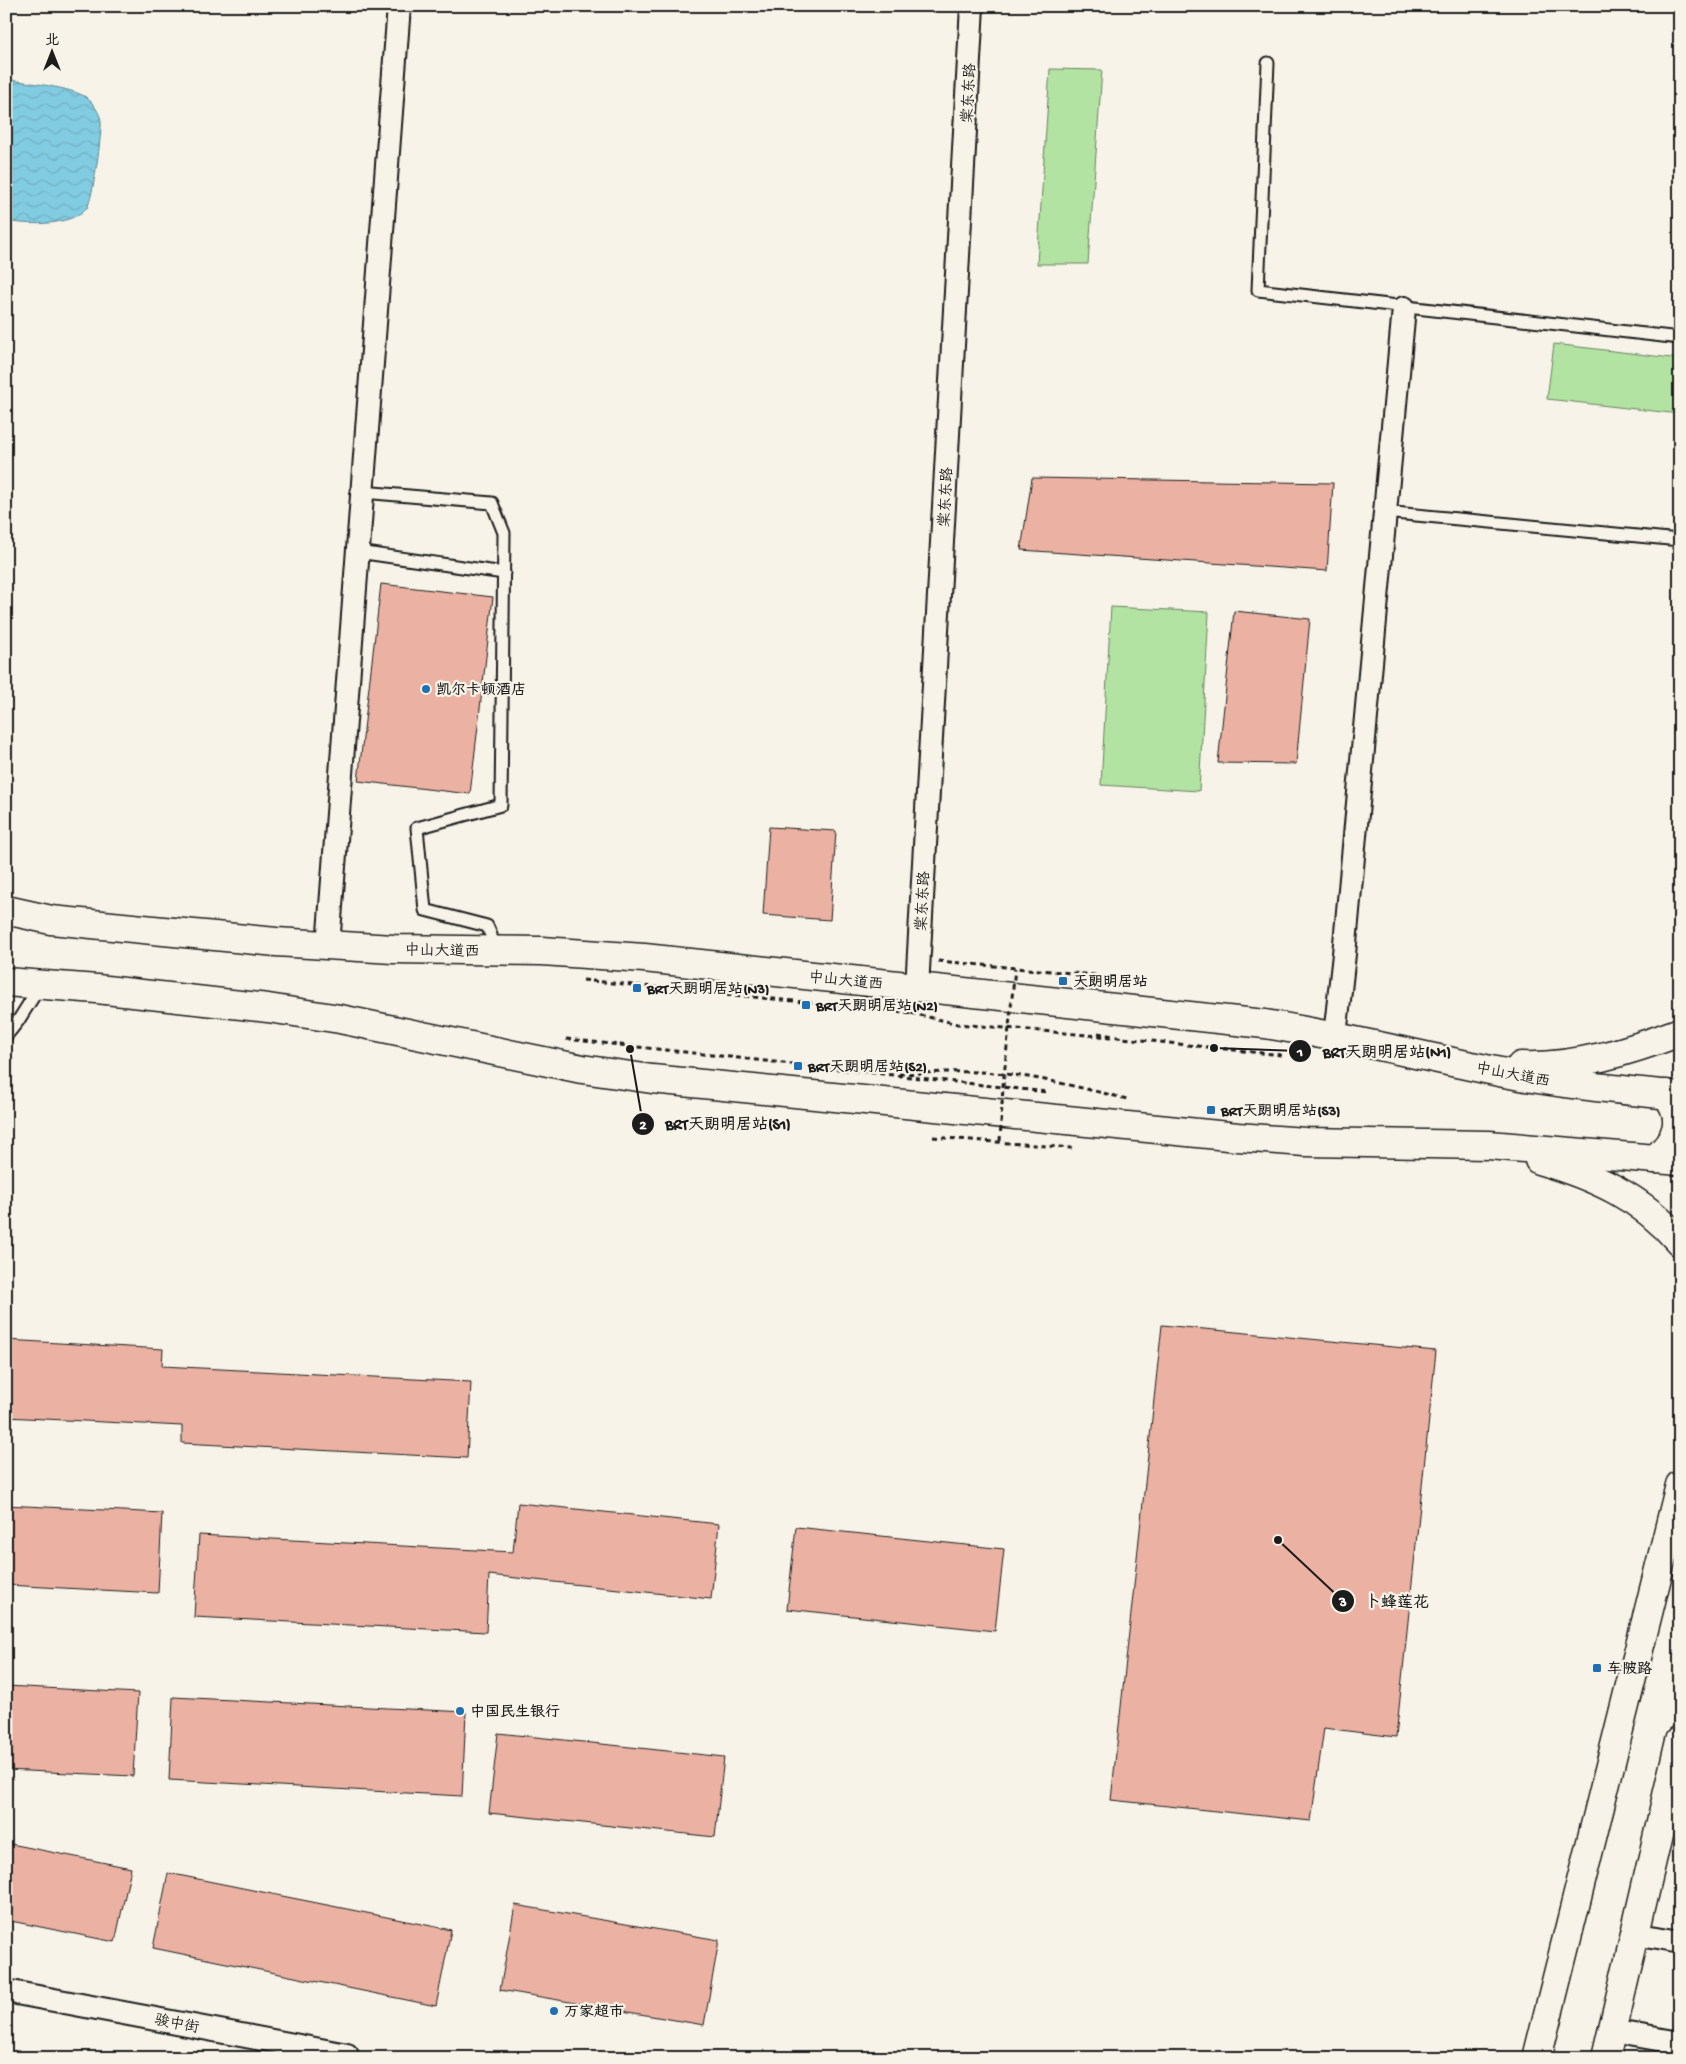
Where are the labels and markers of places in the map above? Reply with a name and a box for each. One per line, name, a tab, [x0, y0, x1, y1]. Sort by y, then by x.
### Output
place label: 凯尔卡顿酒店	[436, 682, 526, 700]
marker: 凯尔卡顿酒店	[420, 683, 432, 695]
place label: 天朗明居站	[1073, 974, 1148, 992]
marker: 天朗明居站	[1057, 975, 1069, 987]
place label: BRT天朗明居站(N3)	[646, 981, 769, 999]
marker: BRT天朗明居站(N3)	[631, 982, 643, 994]
place label: BRT天朗明居站(N2)	[815, 998, 938, 1016]
marker: BRT天朗明居站(N2)	[800, 999, 812, 1011]
callout: BRT天朗明居站(N1)	[1288, 1036, 1462, 1067]
place label: BRT天朗明居站(S2)	[807, 1059, 927, 1077]
marker: BRT天朗明居站(S2)	[792, 1060, 804, 1072]
place label: BRT天朗明居站(S3)	[1220, 1103, 1341, 1121]
marker: BRT天朗明居站(S3)	[1205, 1104, 1217, 1116]
callout: BRT天朗明居站(S1)	[631, 1108, 801, 1139]
callout: 卜蜂莲花	[1330, 1586, 1439, 1617]
place label: 车陂路	[1607, 1661, 1652, 1679]
marker: 车陂路	[1591, 1662, 1603, 1674]
place label: 中国民生银行	[470, 1704, 560, 1722]
marker: 中国民生银行	[454, 1705, 466, 1717]
place label: 万家超市	[564, 2004, 624, 2022]
marker: 万家超市	[548, 2005, 560, 2017]

